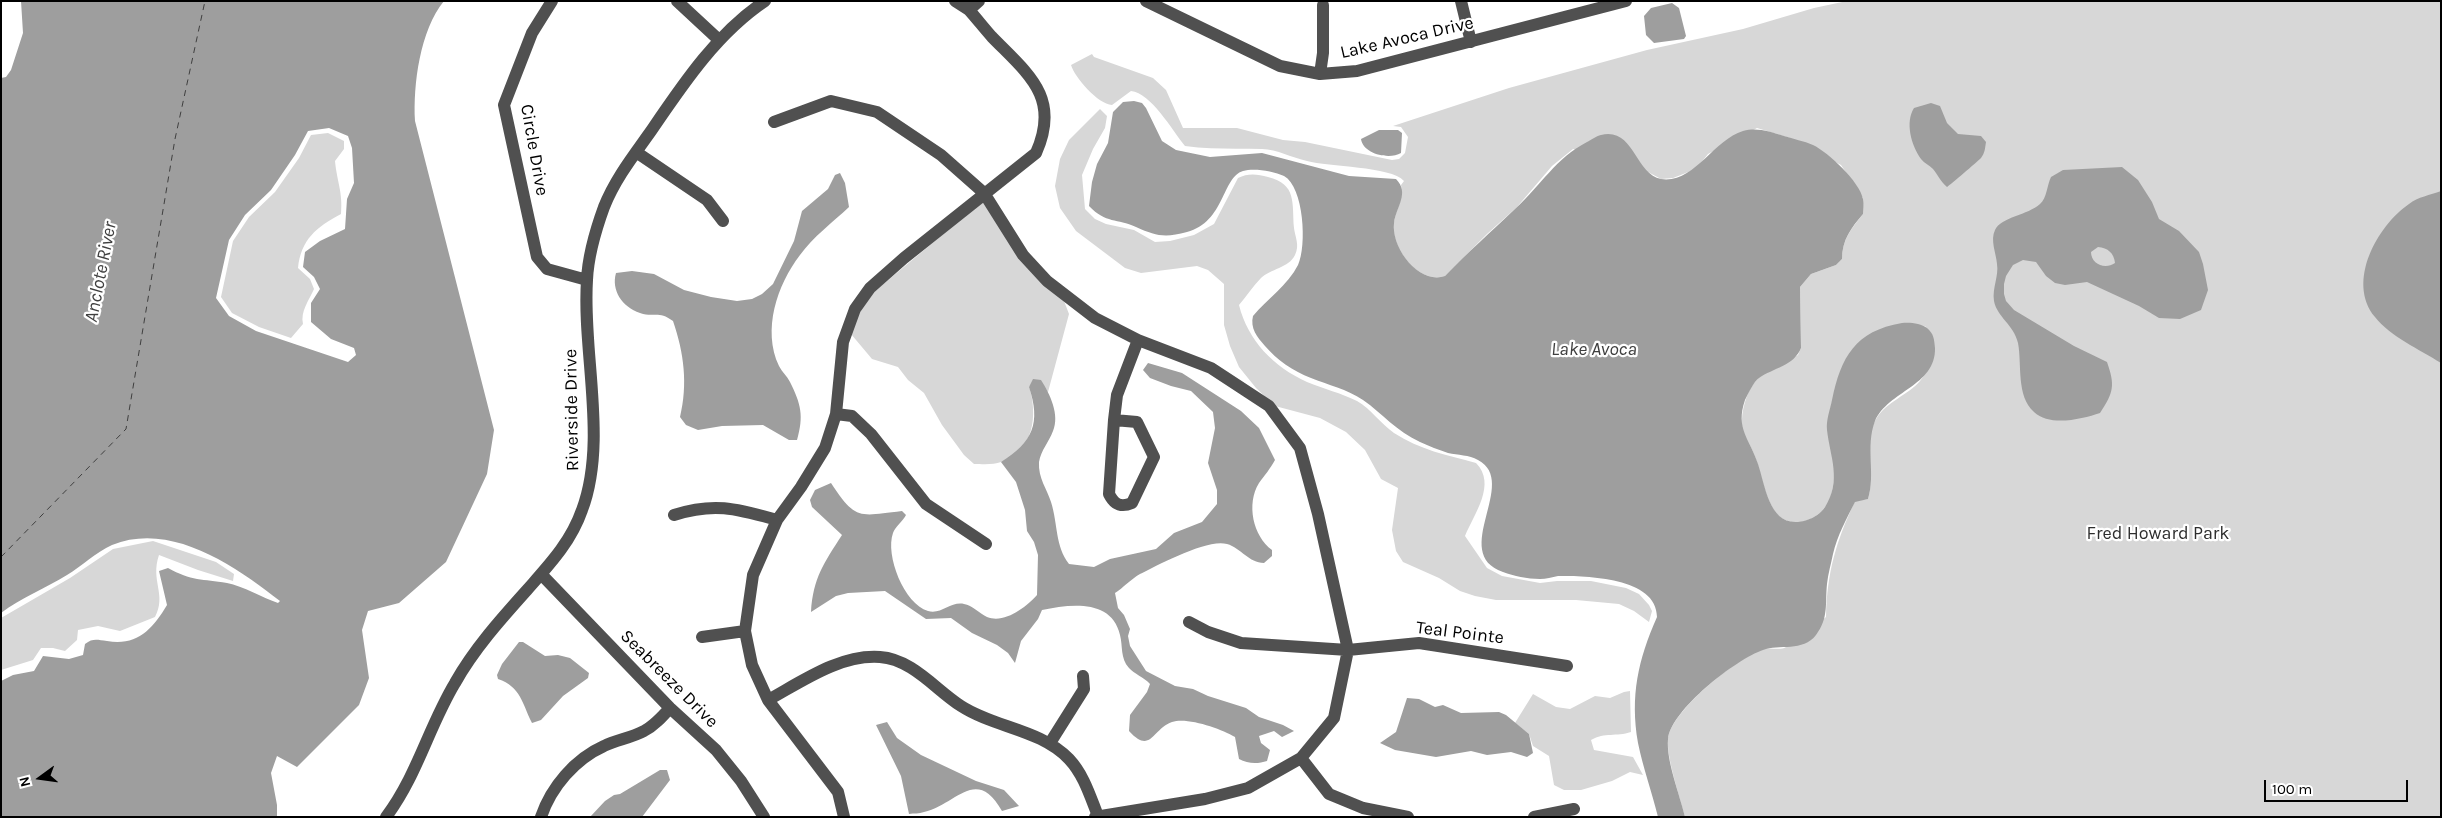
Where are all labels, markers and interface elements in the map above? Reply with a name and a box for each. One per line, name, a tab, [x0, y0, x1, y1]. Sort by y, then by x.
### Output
street label: Lake Avoca Drive	[1338, 12, 1476, 64]
street label: Circle Drive	[515, 102, 553, 198]
water label: Anclote River	[80, 220, 122, 324]
water label: Lake Avoca	[1551, 339, 1637, 361]
street label: Riverside Drive	[560, 349, 584, 471]
park label: Fred Howard Park	[2087, 523, 2229, 545]
street label: Teal Pointe	[1415, 617, 1505, 649]
street label: Seabreeze Drive	[615, 625, 723, 733]
north arrow	[15, 753, 65, 803]
scale bar	[2267, 770, 2411, 802]
text: N	[15, 775, 34, 789]
text: 100 m	[2272, 780, 2312, 798]

